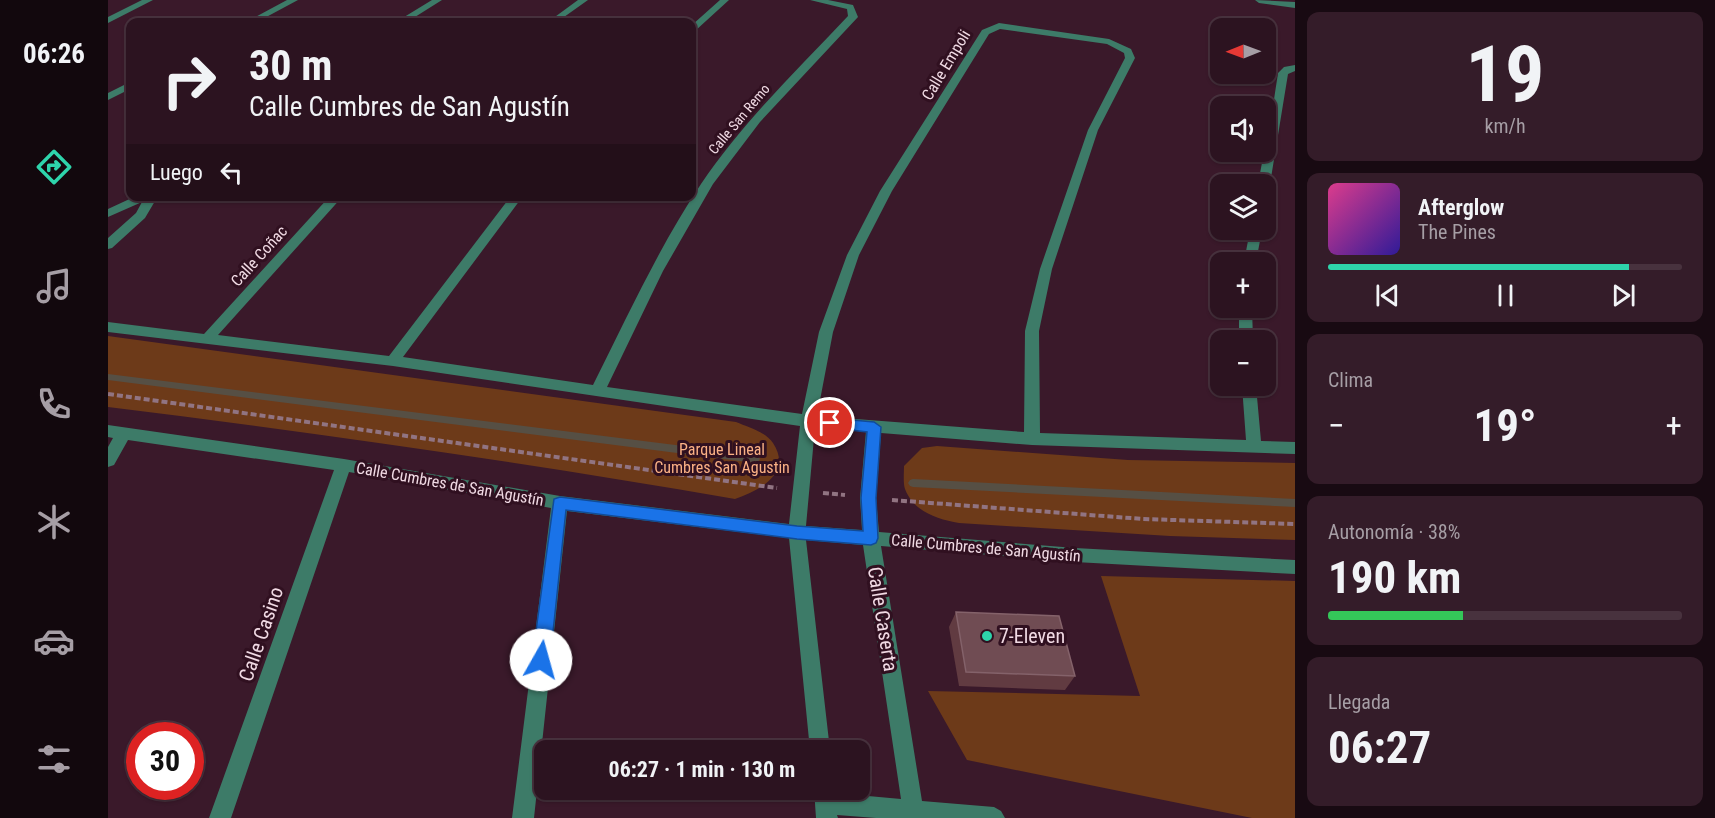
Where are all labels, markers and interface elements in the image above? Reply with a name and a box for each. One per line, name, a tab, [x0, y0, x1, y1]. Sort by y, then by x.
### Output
north arrow	[1210, 18, 1276, 84]
map controls	[1210, 18, 1276, 396]
street label: Calle Empoli	[918, 26, 974, 104]
text: 19	[1466, 29, 1544, 120]
text: 06:26	[23, 38, 85, 70]
text: 30 m	[249, 41, 332, 90]
icon: right	[150, 42, 228, 120]
street label: Calle San Remo	[705, 81, 773, 157]
text: Calle Cumbres de San Agustín	[249, 91, 570, 123]
button: sound	[1210, 96, 1276, 162]
text: km/h	[1484, 114, 1526, 138]
icon: directions	[33, 146, 75, 188]
icon: left	[215, 156, 248, 189]
text: Luego	[150, 160, 203, 185]
button: layers	[1210, 174, 1276, 240]
text: Afterglow	[1418, 195, 1504, 220]
text: The Pines	[1418, 220, 1496, 244]
street label: Calle Coñac	[227, 222, 291, 290]
button: +	[1210, 252, 1276, 318]
icon: music	[33, 265, 75, 307]
icon: previous	[1371, 279, 1404, 312]
icon: pause	[1489, 279, 1522, 312]
icon: next	[1607, 279, 1640, 312]
button: −	[1210, 330, 1276, 396]
text: Clima	[1328, 368, 1373, 392]
icon: phone	[33, 383, 75, 425]
pin	[804, 397, 855, 448]
text: 19°	[1474, 399, 1537, 452]
icon: arrive	[813, 406, 846, 439]
text: −	[1328, 406, 1345, 445]
text: +	[1666, 406, 1682, 445]
park label: Parque Lineal Cumbres San Agustin	[654, 440, 790, 477]
street label: Calle Cumbres de San Agustín	[355, 458, 545, 510]
icon: climate	[33, 501, 75, 543]
text: Autonomía · 38%	[1328, 520, 1460, 544]
street label: Calle Cumbres de San Agustín	[890, 530, 1082, 566]
text: 190 km	[1328, 551, 1461, 604]
street label: Calle Caserta	[863, 565, 903, 673]
street label: Calle Casino	[234, 584, 288, 684]
icon: car	[33, 620, 75, 662]
place label: 7-Eleven	[999, 624, 1065, 648]
position arrow	[509, 628, 573, 692]
marker: 7-Eleven	[980, 629, 994, 643]
text: Llegada	[1328, 690, 1390, 714]
text: 06:27	[1328, 721, 1431, 774]
speed limit sign: 30	[126, 722, 204, 800]
icon: filters	[33, 738, 75, 780]
text: 06:27 · 1 min · 130 m	[609, 757, 795, 782]

